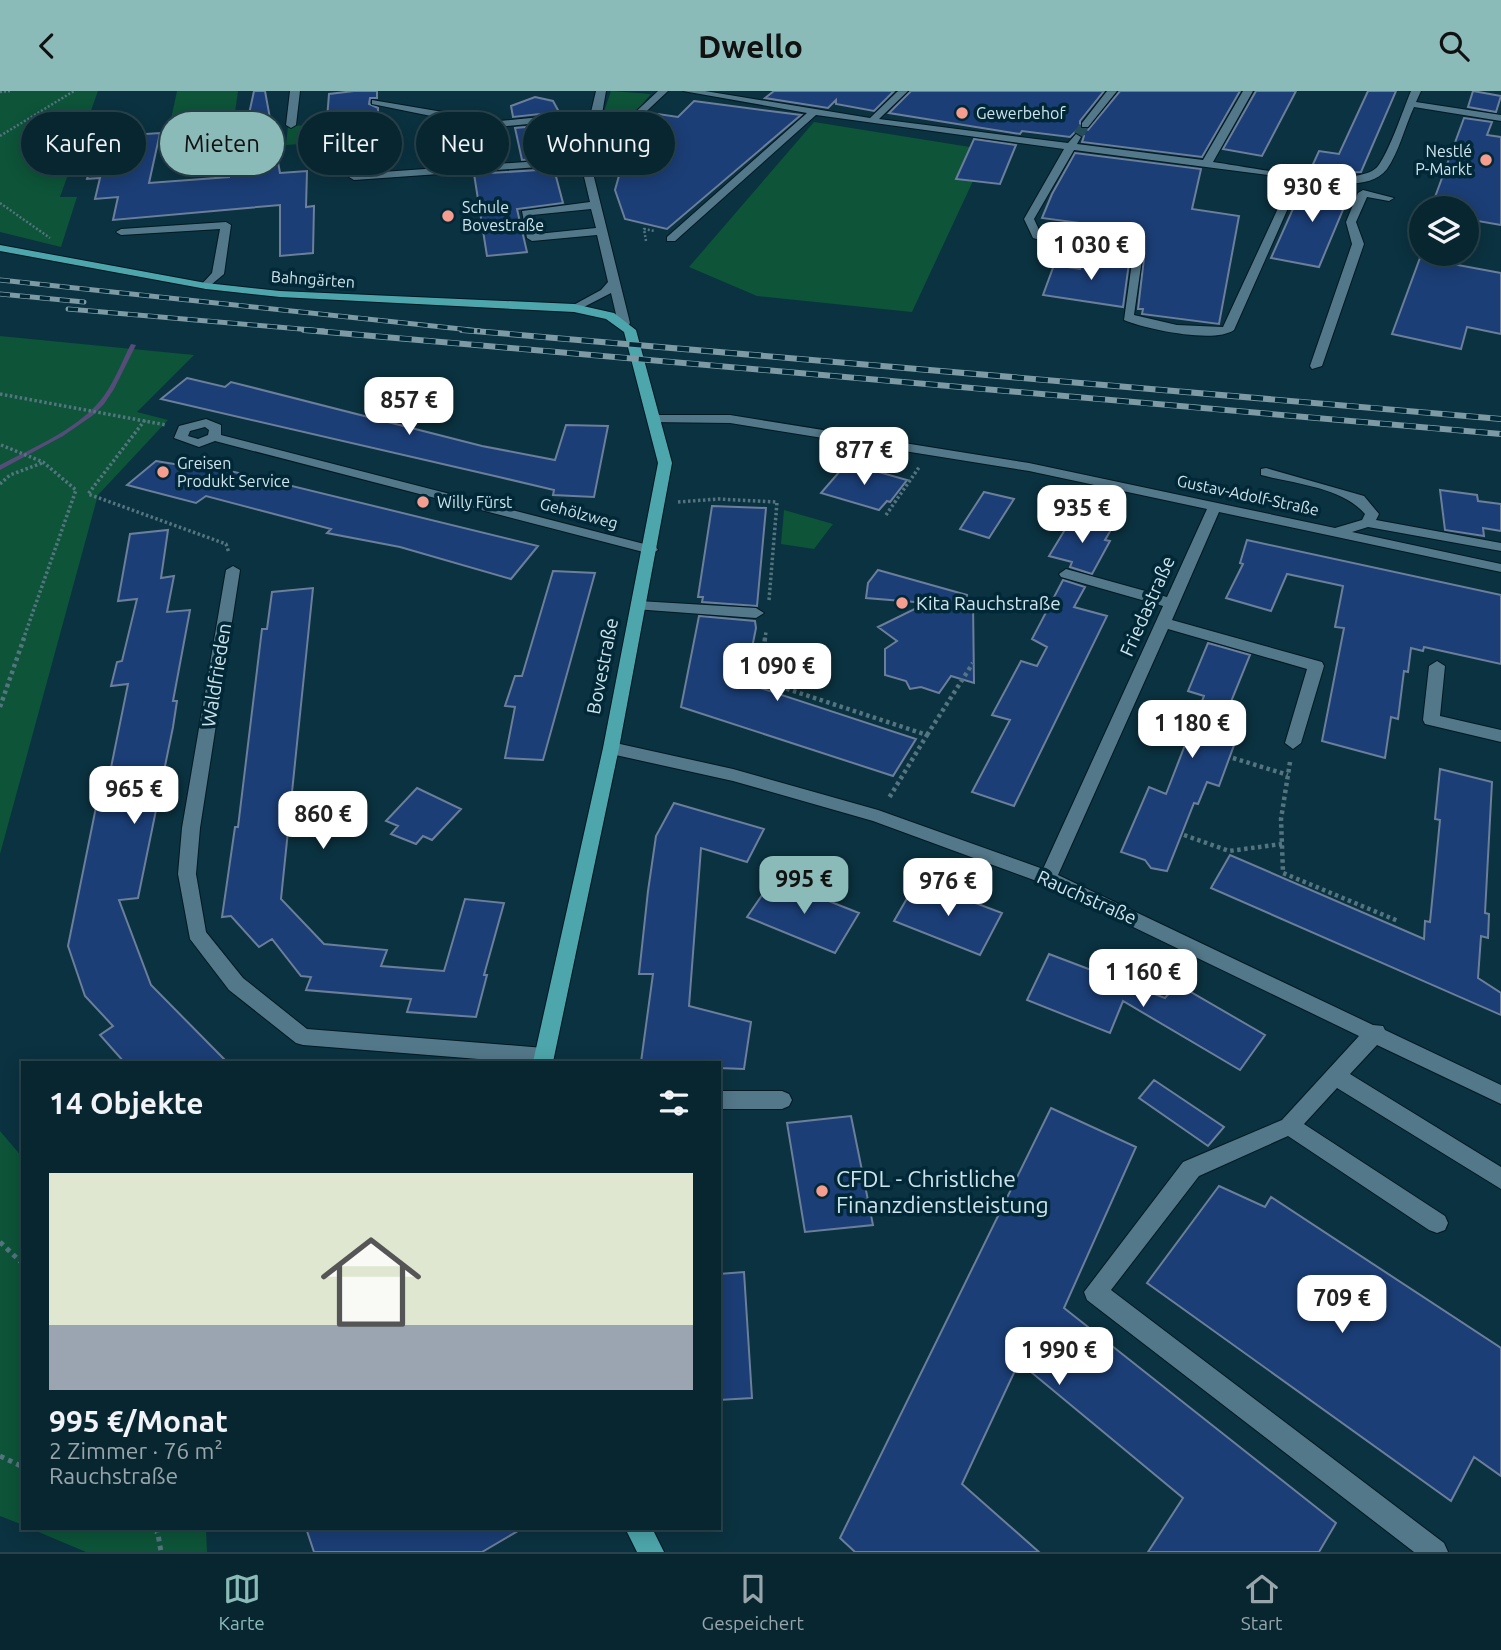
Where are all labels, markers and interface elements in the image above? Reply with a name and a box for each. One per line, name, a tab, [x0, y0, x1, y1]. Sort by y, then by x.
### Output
icon: back	[28, 27, 66, 65]
icon: search	[1435, 27, 1473, 65]
text: Dwello	[698, 28, 803, 64]
place label: Gewerbehof	[976, 104, 1066, 122]
marker: Gewerbehof	[954, 105, 970, 121]
chip: Kaufen	[21, 112, 146, 175]
chip: Mieten	[160, 112, 284, 175]
chip: Filter	[298, 112, 402, 175]
chip: Neu	[416, 112, 509, 175]
chip: Wohnung	[523, 112, 675, 175]
place label: Nestlé P-Markt	[1415, 142, 1473, 178]
marker: Nestlé P-Markt	[1478, 152, 1494, 168]
pin: 930 €	[1263, 165, 1361, 224]
text: 930 €	[1283, 174, 1341, 199]
map controls	[1409, 196, 1479, 266]
button: layers	[1409, 196, 1479, 266]
place label: Schule Bovestraße	[462, 198, 544, 234]
marker: Schule Bovestraße	[440, 208, 456, 224]
pin: 1 030 €	[1026, 223, 1156, 282]
text: 1 030 €	[1053, 232, 1129, 257]
street label: Bahngärten	[270, 267, 356, 291]
pin: 857 €	[360, 377, 458, 437]
text: 857 €	[380, 387, 438, 412]
pin: 877 €	[815, 427, 913, 487]
text: 877 €	[835, 437, 893, 462]
place label: Greisen Produkt Service	[177, 454, 290, 490]
marker: Greisen Produkt Service	[155, 464, 171, 480]
street label: Gustav-Adolf-Straße	[1175, 471, 1321, 519]
pin: 935 €	[1033, 485, 1131, 545]
place label: Willy Fürst	[437, 493, 513, 511]
marker: Willy Fürst	[415, 494, 431, 510]
street label: Gehölzweg	[538, 494, 620, 532]
text: 935 €	[1053, 495, 1111, 520]
street label: Friedastraße	[1115, 552, 1179, 660]
place label: Kita Rauchstraße	[916, 592, 1061, 614]
marker: Kita Rauchstraße	[894, 595, 910, 611]
street label: Bovestraße	[582, 616, 622, 716]
street label: Waldfrieden	[197, 621, 235, 729]
pin: 1 090 €	[712, 643, 842, 703]
text: 1 090 €	[739, 653, 815, 678]
pin: 1 180 €	[1127, 701, 1257, 760]
text: 1 180 €	[1154, 710, 1230, 735]
pin: 965 €	[85, 767, 183, 826]
text: 965 €	[105, 776, 163, 801]
pin: 860 €	[274, 791, 372, 851]
text: 860 €	[294, 801, 352, 826]
pin: 995 €	[755, 857, 853, 916]
pin: 976 €	[899, 859, 997, 918]
street label: Rauchstraße	[1034, 865, 1140, 929]
text: 995 €	[775, 866, 833, 891]
text: 976 €	[919, 868, 977, 893]
pin: 1 160 €	[1078, 949, 1208, 1009]
text: 1 160 €	[1105, 959, 1181, 984]
icon: filters	[655, 1084, 693, 1122]
text: 14 Objekte	[49, 1086, 204, 1120]
place label: CFDL - Christliche Finanzdienstleistung	[836, 1166, 1049, 1217]
marker: CFDL - Christliche Finanzdienstleistung	[814, 1183, 830, 1199]
icon: home	[308, 1219, 434, 1345]
pin: 709 €	[1293, 1275, 1391, 1335]
text: 709 €	[1313, 1285, 1371, 1310]
pin: 1 990 €	[994, 1327, 1124, 1387]
text: 1 990 €	[1021, 1337, 1097, 1362]
text: 995 €/Monat	[49, 1404, 228, 1438]
text: 2 Zimmer · 76 m²	[49, 1438, 223, 1463]
text: Rauchstraße	[49, 1463, 178, 1488]
tab: Karte	[218, 1570, 265, 1634]
tab: Gespeichert	[702, 1570, 804, 1634]
tab: Start	[1241, 1570, 1283, 1634]

